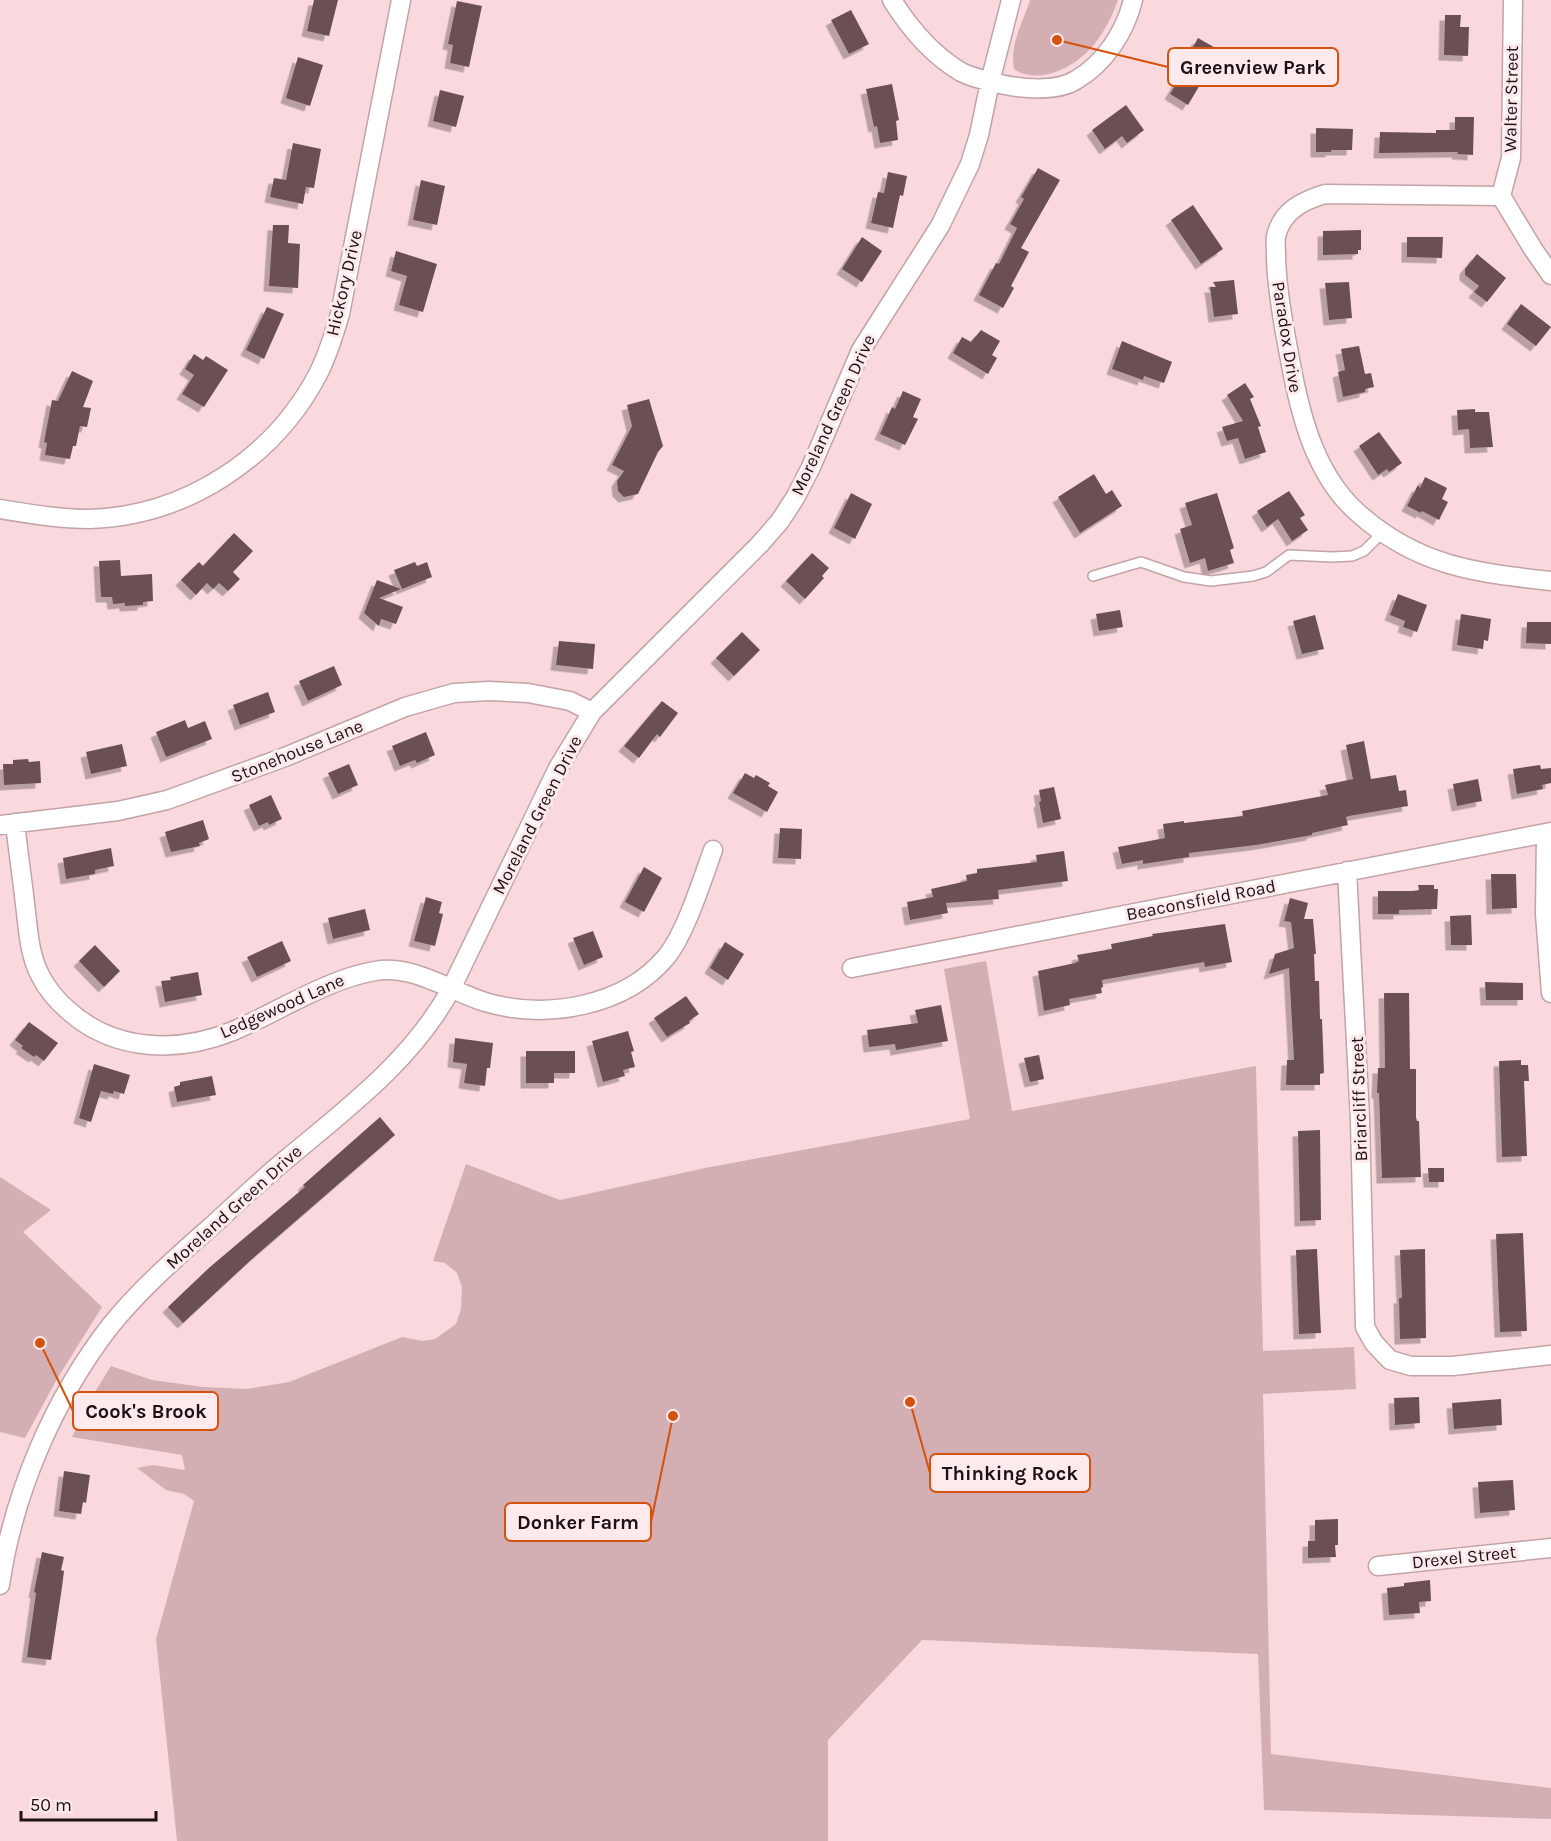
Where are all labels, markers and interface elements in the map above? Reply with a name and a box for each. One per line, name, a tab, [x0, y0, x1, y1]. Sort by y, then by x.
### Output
street label: Walter Street	[1499, 45, 1523, 153]
callout: Greenview Park	[1168, 48, 1338, 86]
text: Greenview Park	[1180, 56, 1326, 79]
street label: Hickory Drive	[321, 228, 367, 338]
street label: Paradox Drive	[1267, 280, 1307, 394]
street label: Moreland Green Drive	[786, 331, 880, 499]
street label: Stonehouse Lane	[228, 714, 366, 788]
street label: Moreland Green Drive	[487, 732, 587, 898]
street label: Beaconsfield Road	[1124, 875, 1278, 925]
street label: Ledgewood Lane	[216, 969, 348, 1043]
street label: Briarcliff Street	[1346, 1036, 1372, 1162]
street label: Moreland Green Drive	[161, 1140, 307, 1274]
callout: Cook's Brook	[73, 1392, 218, 1430]
text: Cook's Brook	[85, 1400, 207, 1423]
callout: Thinking Rock	[930, 1454, 1090, 1492]
text: Thinking Rock	[942, 1462, 1078, 1485]
callout: Donker Farm	[505, 1503, 651, 1541]
text: Donker Farm	[517, 1511, 639, 1534]
street label: Drexel Street	[1411, 1541, 1517, 1573]
scale bar	[21, 1784, 156, 1822]
text: 50 m	[30, 1794, 72, 1816]

